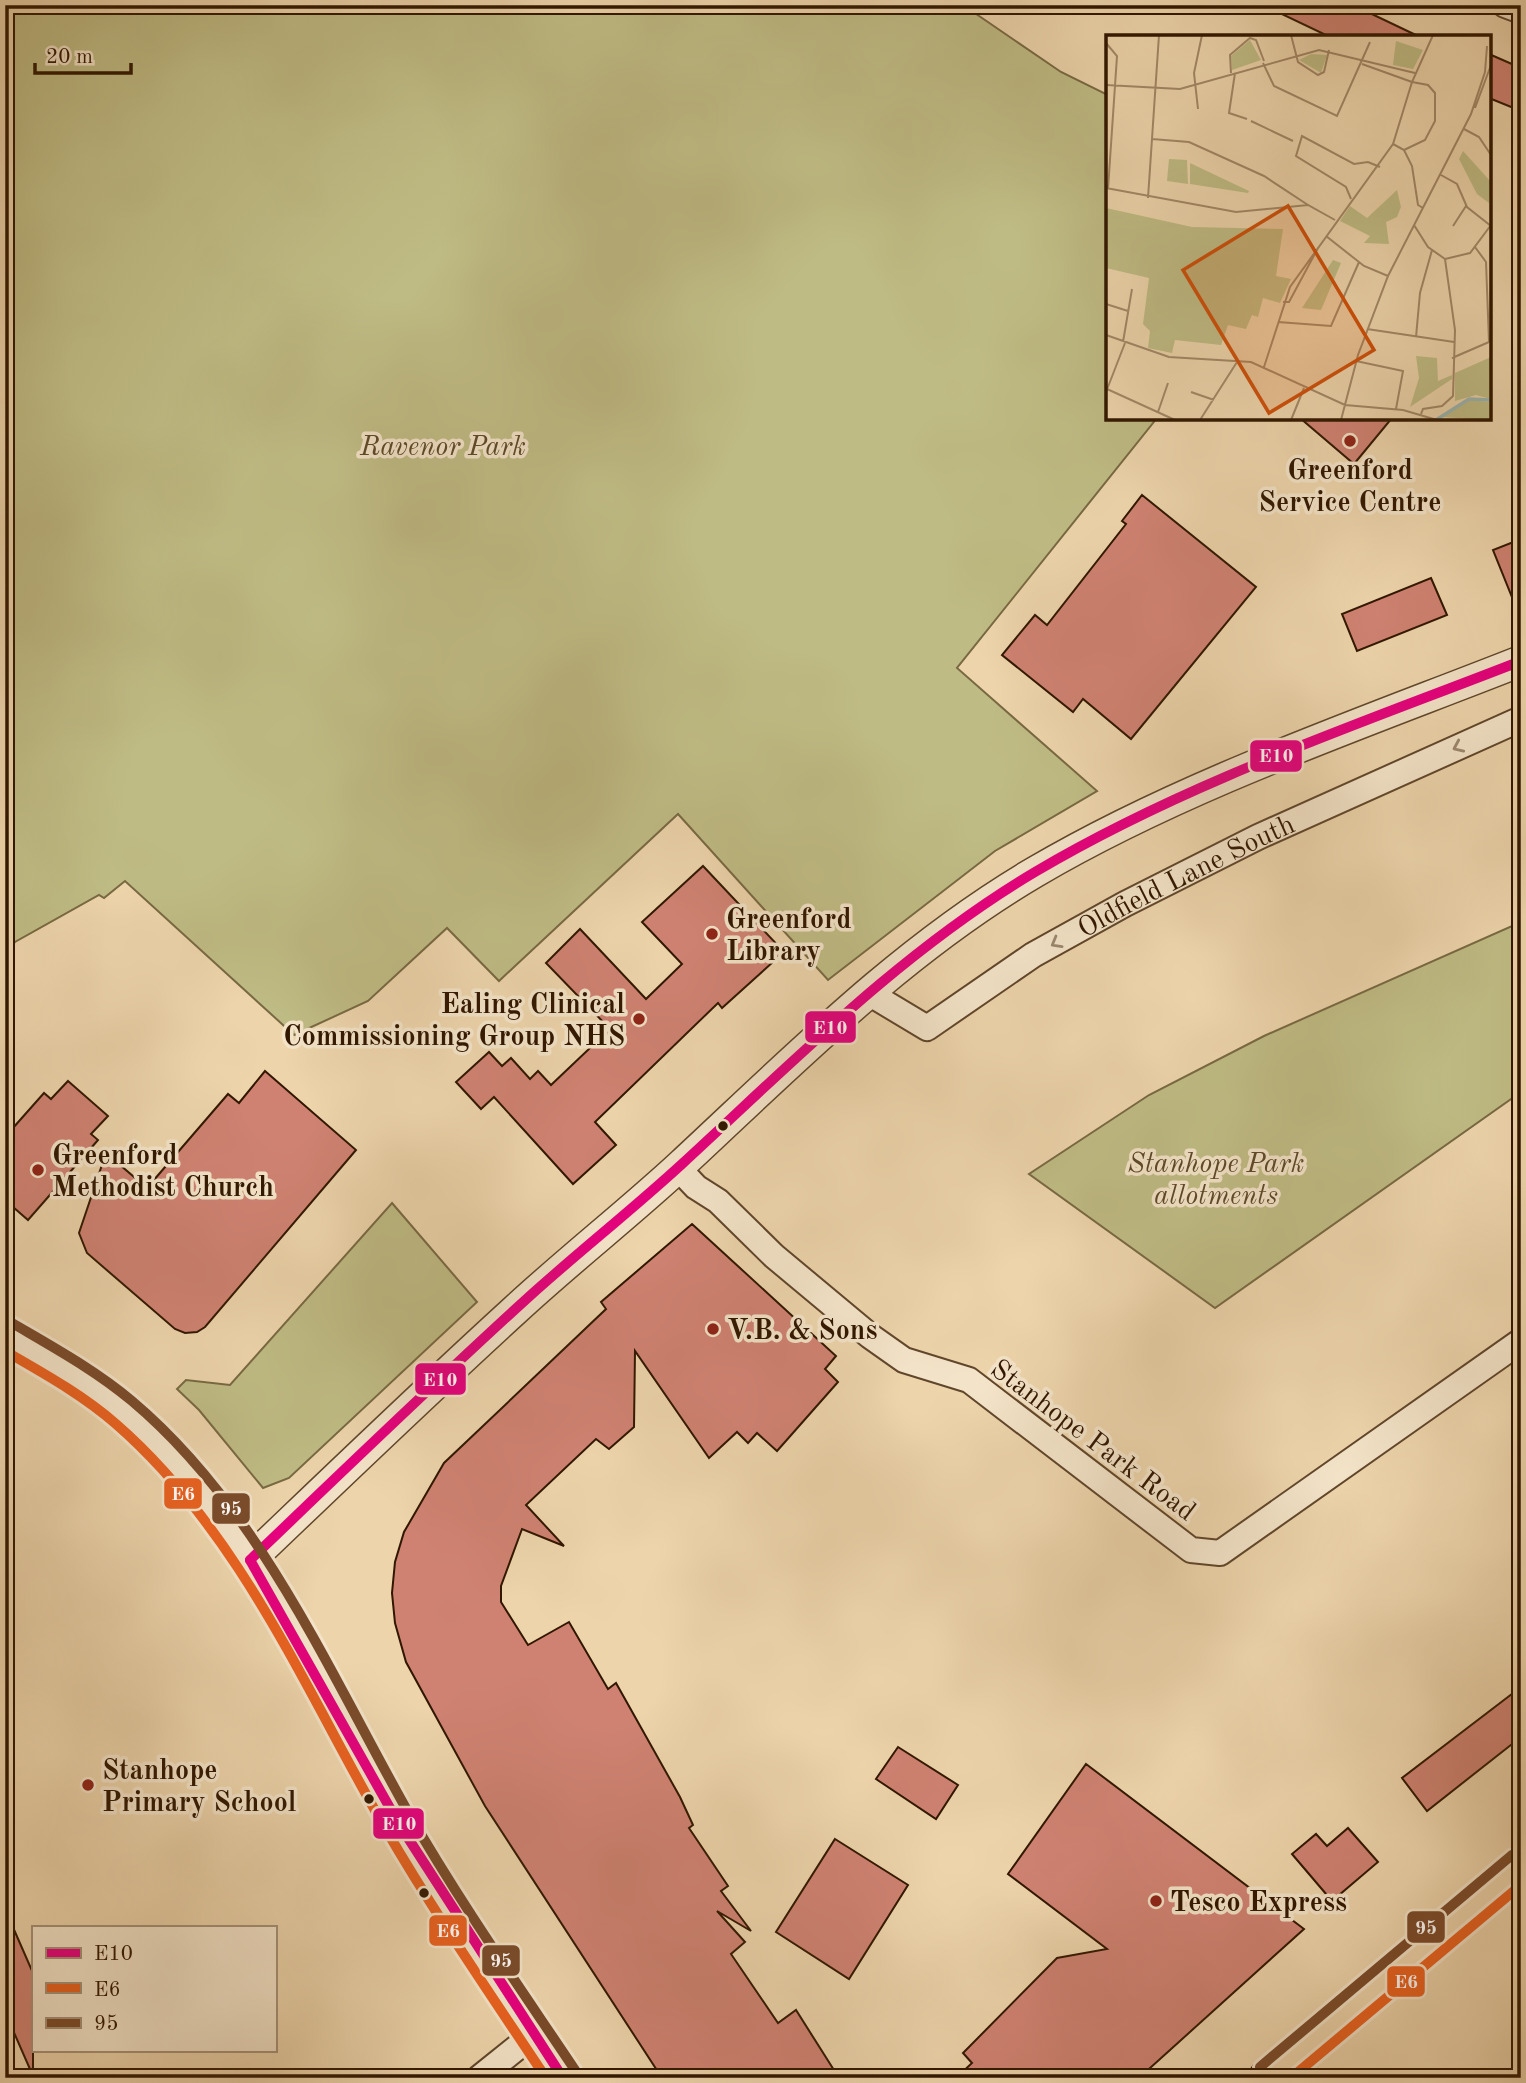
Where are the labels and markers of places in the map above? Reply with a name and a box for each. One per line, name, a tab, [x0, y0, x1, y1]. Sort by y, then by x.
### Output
marker: Greenford Service Centre	[1342, 433, 1358, 449]
place label: Greenford Service Centre	[1259, 458, 1441, 518]
place label: Greenford Library	[726, 907, 851, 967]
marker: Greenford Library	[704, 926, 720, 942]
place label: Ealing Clinical Commissioning Group NHS	[283, 992, 625, 1052]
marker: Ealing Clinical Commissioning Group NHS	[631, 1011, 647, 1027]
unlabelled marker	[716, 1119, 730, 1133]
place label: Greenford Methodist Church	[52, 1143, 274, 1203]
marker: Greenford Methodist Church	[30, 1162, 46, 1178]
place label: V.B. & Sons	[727, 1318, 877, 1346]
marker: V.B. & Sons	[705, 1321, 721, 1337]
place label: Stanhope Primary School	[102, 1758, 297, 1818]
marker: Stanhope Primary School	[80, 1777, 96, 1793]
unlabelled marker	[362, 1792, 376, 1806]
unlabelled marker	[417, 1886, 431, 1900]
place label: Tesco Express	[1170, 1890, 1347, 1918]
marker: Tesco Express	[1148, 1893, 1164, 1909]

